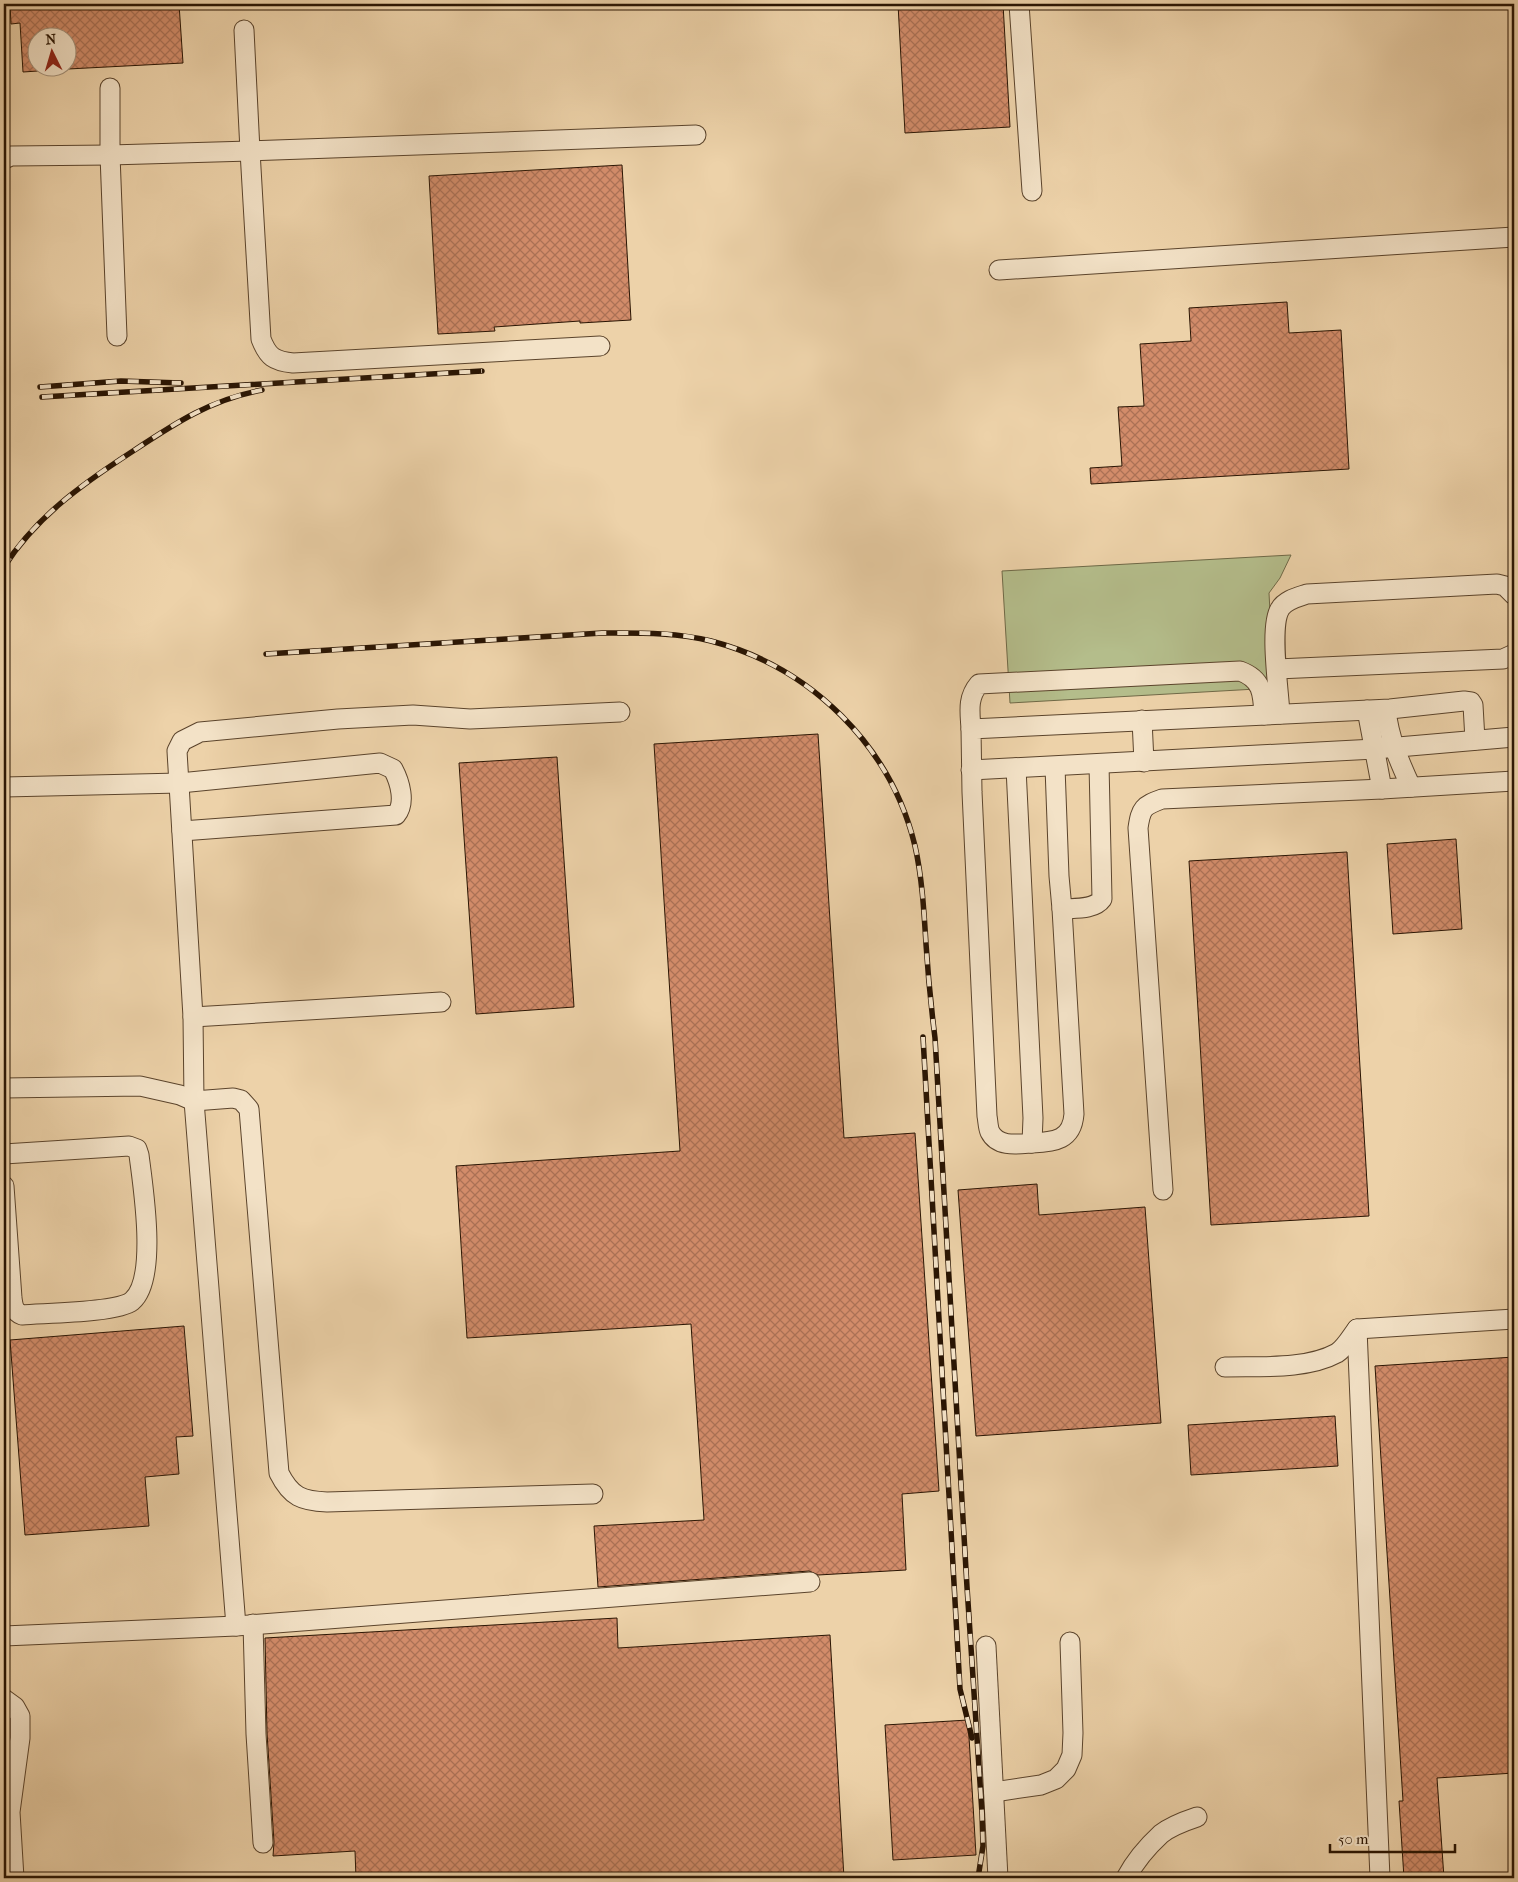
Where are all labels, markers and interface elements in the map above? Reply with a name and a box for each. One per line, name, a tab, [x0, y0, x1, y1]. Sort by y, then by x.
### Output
north arrow	[28, 28, 78, 78]
text: N	[45, 31, 57, 48]
scale bar	[1330, 1822, 1456, 1854]
text: 50 m	[1338, 1830, 1369, 1848]

